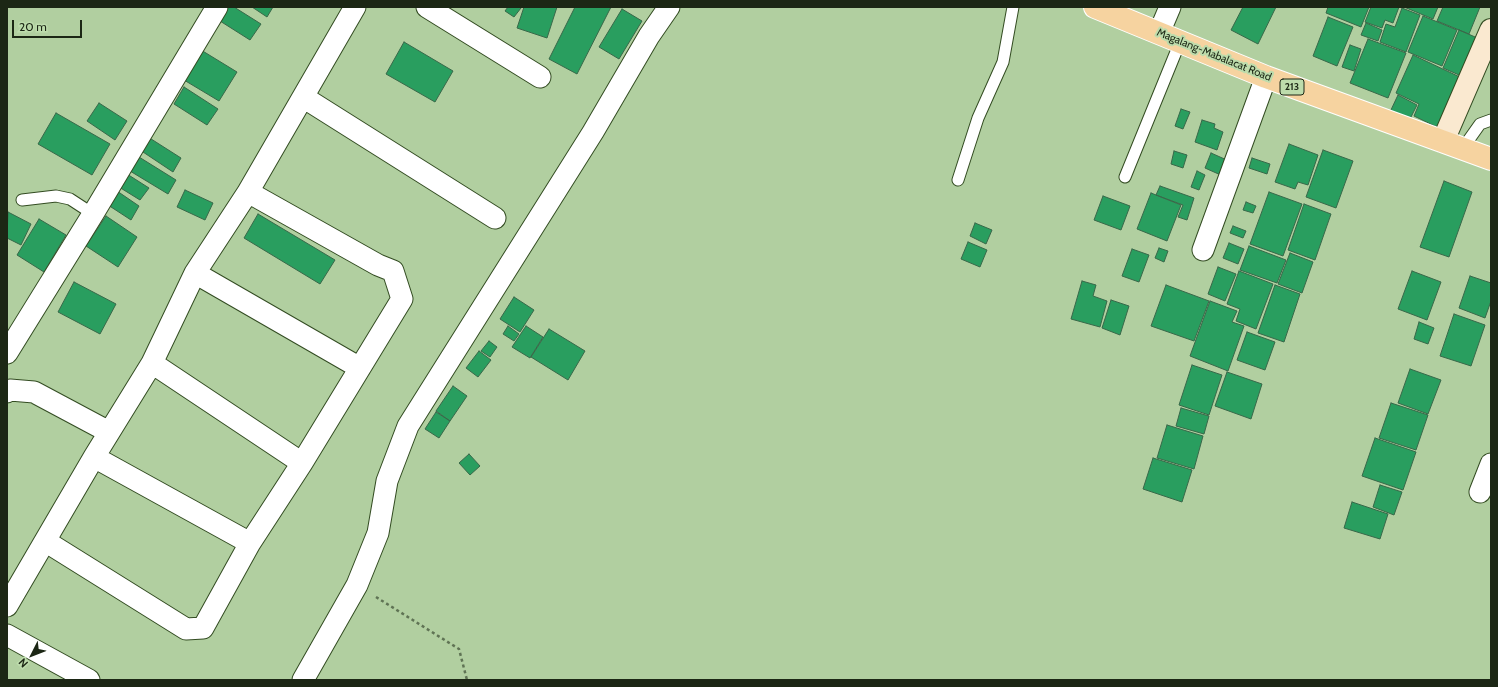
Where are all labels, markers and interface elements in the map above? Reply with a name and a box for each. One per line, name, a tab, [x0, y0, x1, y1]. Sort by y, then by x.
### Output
scale bar	[14, 12, 84, 38]
text: 20 m	[19, 19, 47, 34]
street label: Magalang-Mabalacat Road	[1155, 26, 1273, 84]
road number: 213	[1280, 79, 1304, 95]
north arrow	[12, 635, 52, 675]
text: N	[15, 655, 31, 671]

